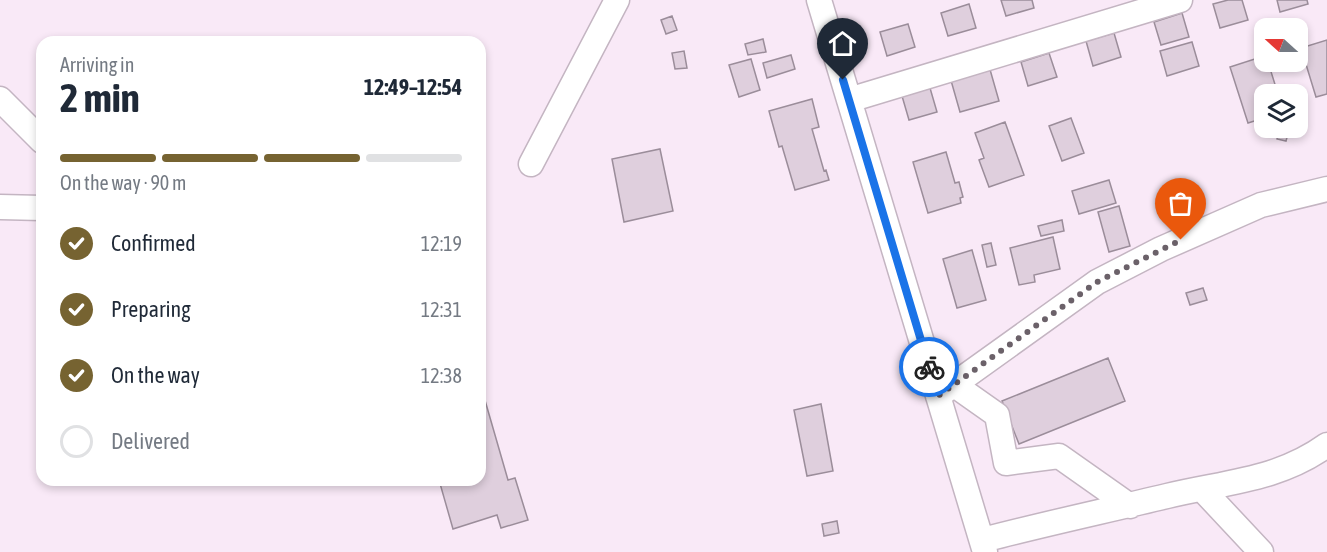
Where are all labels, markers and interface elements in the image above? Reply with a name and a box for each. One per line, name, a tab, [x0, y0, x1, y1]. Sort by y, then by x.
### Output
pin	[817, 18, 868, 80]
north arrow	[1254, 18, 1308, 72]
map controls	[1254, 18, 1308, 138]
icon: home	[826, 27, 859, 60]
text: Arriving in	[60, 53, 134, 76]
text: 12:49–12:54	[364, 74, 462, 100]
text: 2 min	[60, 76, 140, 120]
button: layers	[1254, 84, 1308, 138]
text: On the way · 90 m	[60, 171, 186, 194]
pin	[1155, 178, 1206, 240]
icon: bag	[1164, 187, 1197, 220]
icon: check	[60, 227, 93, 260]
text: Confirmed	[111, 230, 196, 256]
text: 12:19	[421, 232, 462, 255]
icon: check	[60, 293, 93, 326]
text: Preparing	[111, 296, 191, 322]
text: 12:31	[421, 298, 462, 321]
courier	[899, 337, 959, 397]
icon: bike	[913, 351, 946, 384]
icon: check	[60, 359, 93, 392]
text: On the way	[111, 362, 200, 388]
text: 12:38	[421, 364, 462, 387]
text: Delivered	[111, 428, 190, 454]

